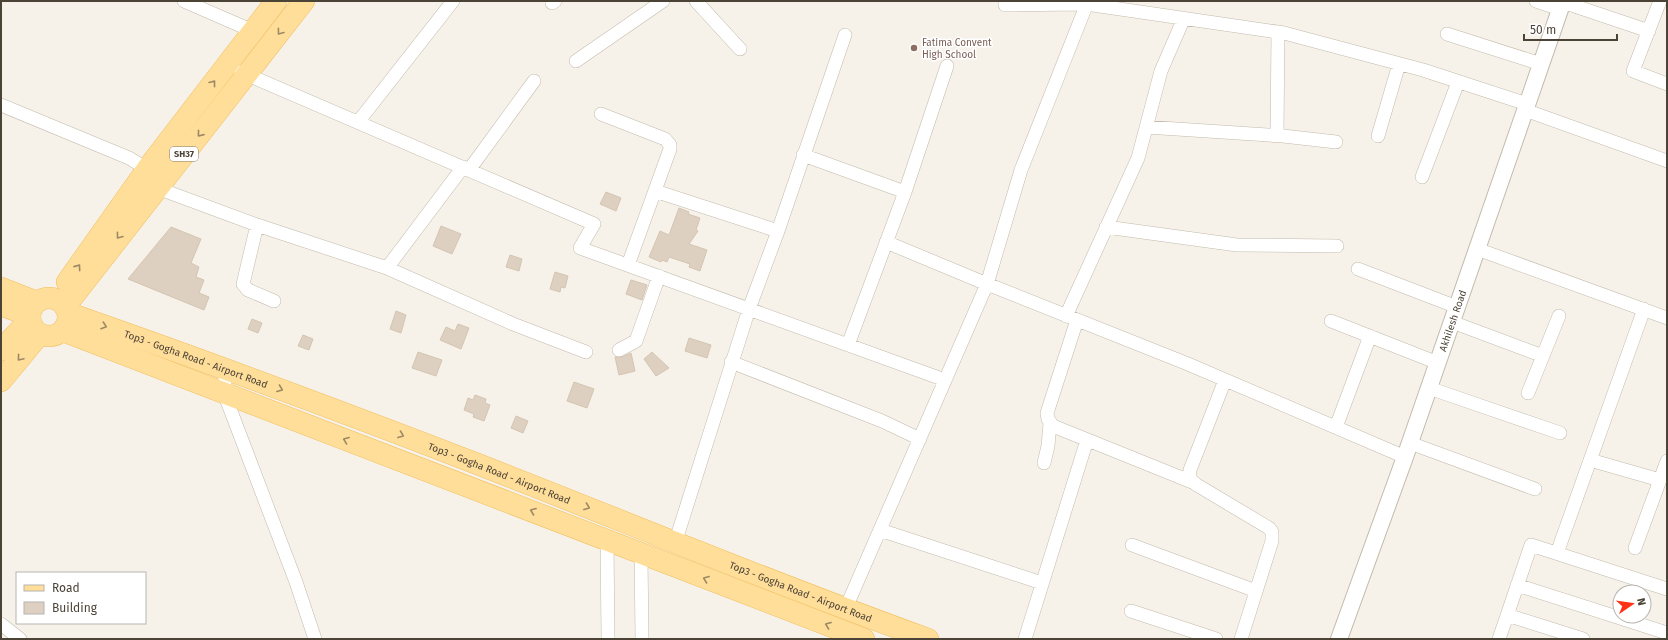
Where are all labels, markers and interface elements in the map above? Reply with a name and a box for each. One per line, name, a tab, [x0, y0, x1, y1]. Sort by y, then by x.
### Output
scale bar	[1524, 16, 1617, 42]
text: 50 m	[1530, 23, 1556, 37]
one-way arrow	[277, 28, 285, 35]
place label: Fatima Convent High School	[922, 37, 992, 61]
marker: Fatima Convent High School	[909, 43, 919, 53]
one-way arrow	[208, 81, 215, 88]
one-way arrow	[197, 130, 204, 137]
road number: SH37	[170, 147, 198, 161]
one-way arrow	[117, 232, 124, 239]
one-way arrow	[73, 264, 81, 271]
street label: Akhilesh Road	[1437, 289, 1469, 353]
one-way arrow	[101, 321, 108, 329]
street label: Top3 - Gogha Road - Airport Road	[122, 328, 269, 391]
one-way arrow	[18, 353, 25, 360]
one-way arrow	[276, 384, 283, 392]
one-way arrow	[397, 430, 404, 438]
one-way arrow	[343, 437, 350, 445]
street label: Top3 - Gogha Road - Airport Road	[426, 441, 572, 507]
one-way arrow	[583, 502, 591, 510]
one-way arrow	[530, 508, 537, 516]
street label: Top3 - Gogha Road - Airport Road	[727, 559, 874, 625]
legend	[16, 572, 146, 624]
one-way arrow	[703, 575, 710, 583]
text: Road	[52, 581, 80, 595]
north arrow	[1612, 584, 1652, 624]
text: N	[1634, 597, 1648, 607]
text: Building	[52, 601, 98, 615]
one-way arrow	[824, 622, 831, 630]

